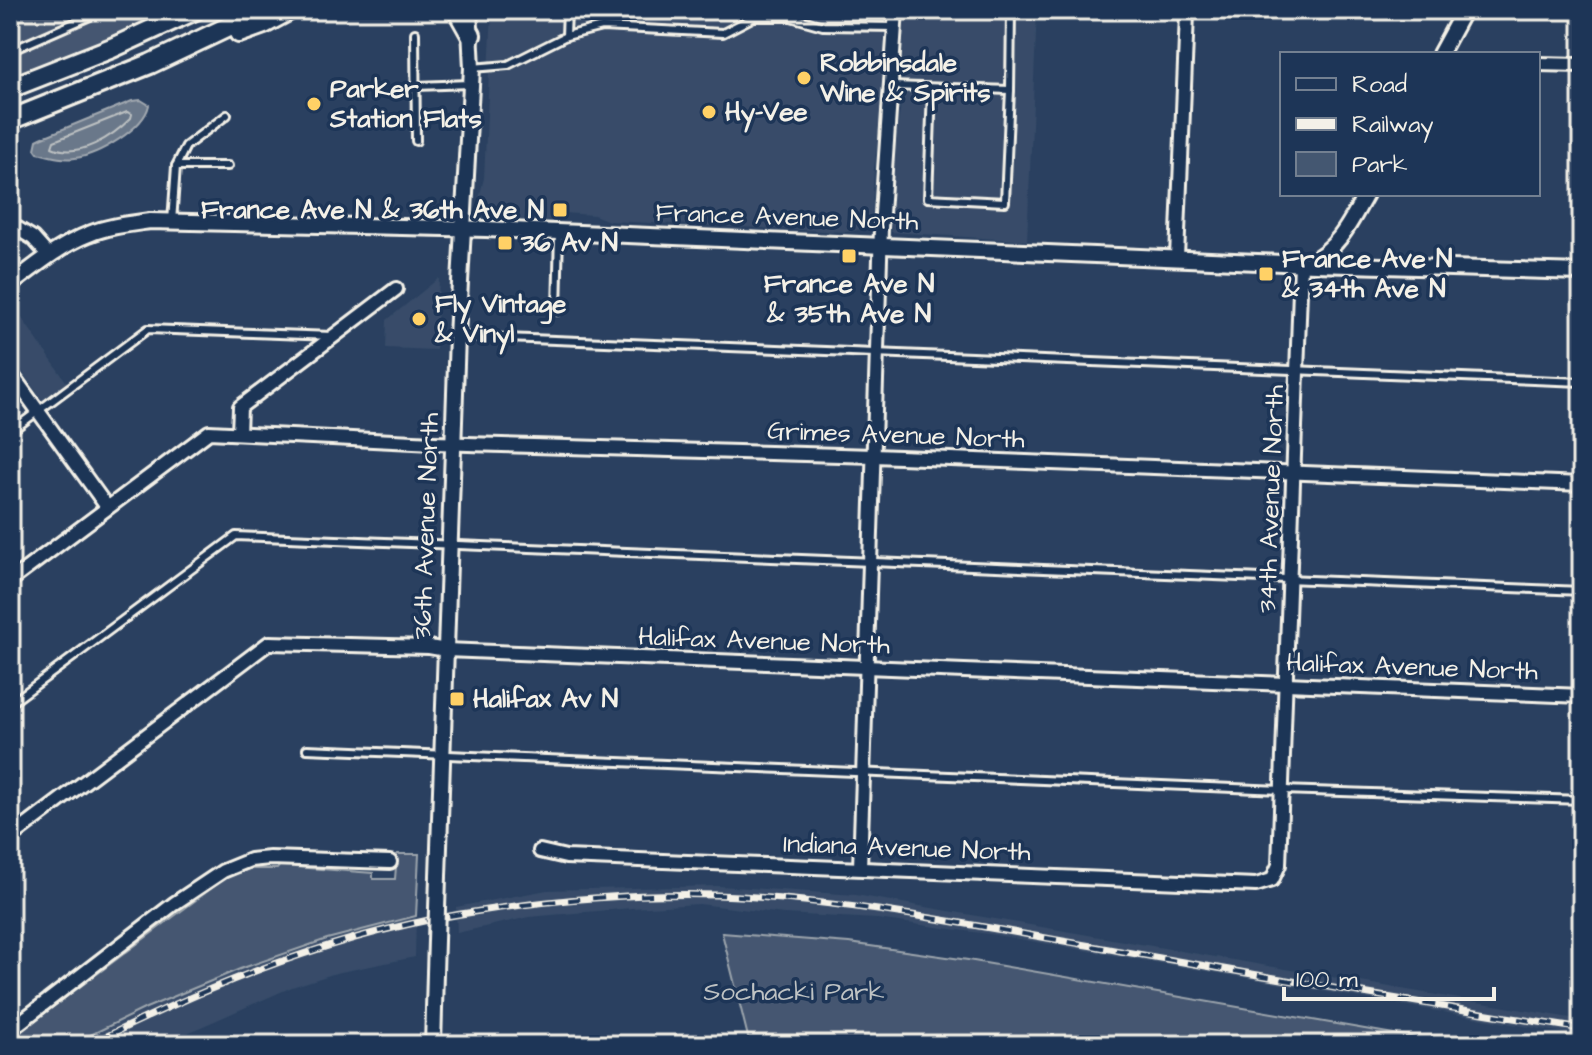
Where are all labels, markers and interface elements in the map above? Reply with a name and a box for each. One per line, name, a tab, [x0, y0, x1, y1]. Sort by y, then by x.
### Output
place label: Robbinsdale Wine & Spirits	[819, 45, 991, 111]
legend	[1280, 52, 1540, 196]
text: Road	[1352, 68, 1407, 102]
marker: Robbinsdale Wine & Spirits	[795, 69, 813, 87]
place label: Parker Station Flats	[329, 71, 482, 137]
place label: Hy-Vee	[725, 94, 808, 133]
marker: Parker Station Flats	[305, 95, 323, 113]
marker: Hy-Vee	[700, 103, 718, 121]
text: Railway	[1352, 108, 1434, 143]
text: Park	[1352, 148, 1408, 182]
place label: France Ave N & 36th Ave N	[201, 192, 544, 228]
street label: France Avenue North	[655, 194, 919, 240]
marker: France Ave N & 36th Ave N	[551, 201, 569, 219]
place label: 36 Av N	[520, 225, 618, 261]
marker: 36 Av N	[496, 234, 514, 252]
place label: France Ave N & 34th Ave N	[1281, 241, 1452, 307]
marker: France Ave N & 35th Ave N	[840, 247, 858, 265]
marker: France Ave N & 34th Ave N	[1257, 265, 1275, 283]
place label: France Ave N & 35th Ave N	[764, 266, 934, 332]
place label: Fly Vintage & Vinyl	[434, 286, 566, 355]
marker: Fly Vintage & Vinyl	[410, 310, 428, 328]
street label: 34th Avenue North	[1249, 384, 1293, 614]
street label: 36th Avenue North	[404, 412, 448, 640]
street label: Grimes Avenue North	[767, 413, 1025, 457]
street label: Halifax Avenue North	[638, 619, 891, 663]
street label: Halifax Avenue North	[1286, 645, 1539, 689]
place label: Halifax Av N	[473, 681, 618, 717]
marker: Halifax Av N	[448, 690, 466, 708]
street label: Indiana Avenue North	[783, 826, 1031, 870]
scale bar	[1284, 951, 1494, 1001]
text: 100 m	[1296, 963, 1358, 997]
park label: Sochacki Park	[704, 974, 884, 1010]

